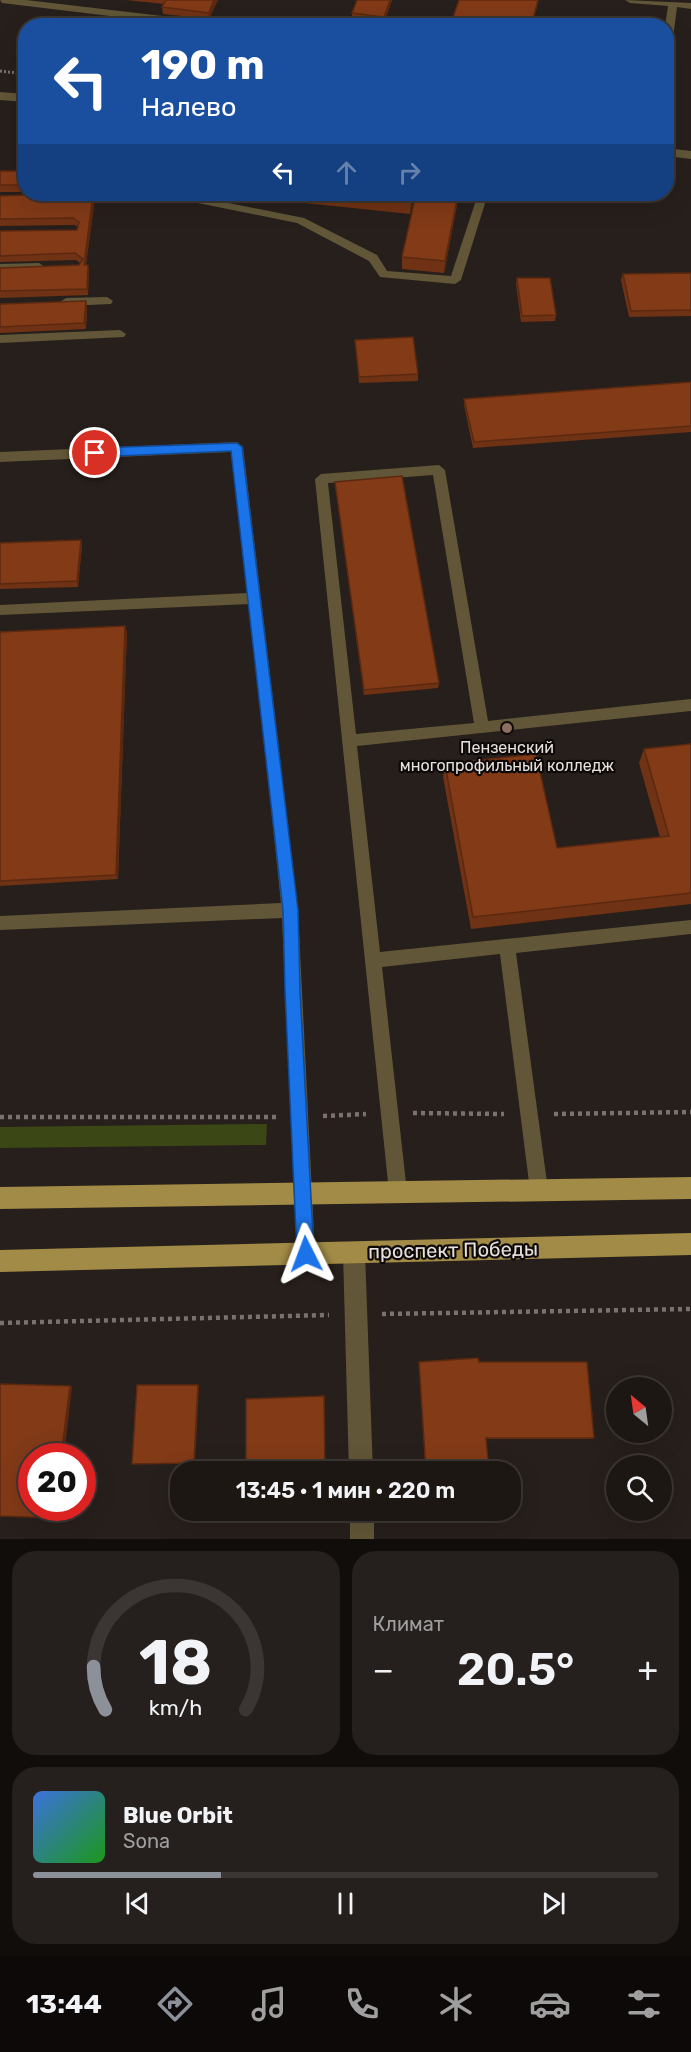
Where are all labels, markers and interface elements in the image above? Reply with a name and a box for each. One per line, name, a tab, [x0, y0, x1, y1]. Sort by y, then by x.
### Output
text: 190 m	[141, 40, 265, 90]
icon: left	[42, 42, 120, 120]
text: Налево	[141, 91, 237, 123]
icon: left	[267, 156, 300, 189]
icon: ahead	[330, 156, 363, 189]
icon: right	[393, 156, 426, 189]
pin	[69, 427, 120, 478]
icon: arrive	[78, 436, 111, 469]
marker: Пензенский многопрофильный колледж	[500, 721, 514, 735]
place label: Пензенский многопрофильный колледж	[400, 738, 614, 775]
position arrow	[274, 1222, 338, 1286]
street label: проспект Победы	[368, 1237, 538, 1263]
north arrow	[606, 1377, 672, 1443]
map controls	[606, 1377, 672, 1521]
speed limit sign: 20	[18, 1443, 96, 1521]
button: search	[606, 1455, 672, 1521]
text: 13:45 · 1 мин · 220 m	[236, 1477, 455, 1504]
text: Климат	[373, 1612, 444, 1636]
text: 18	[139, 1626, 212, 1700]
text: 20.5°	[457, 1643, 574, 1696]
text: −	[373, 1650, 394, 1689]
text: +	[637, 1650, 658, 1689]
text: km/h	[149, 1695, 203, 1720]
text: Blue Orbit	[123, 1802, 233, 1829]
text: Sona	[123, 1829, 170, 1853]
icon: previous	[121, 1887, 154, 1920]
icon: pause	[329, 1887, 362, 1920]
icon: next	[537, 1887, 570, 1920]
icon: directions	[154, 1983, 196, 2025]
icon: music	[248, 1983, 290, 2025]
icon: phone	[341, 1983, 383, 2025]
icon: climate	[435, 1983, 477, 2025]
icon: car	[529, 1983, 571, 2025]
icon: filters	[623, 1983, 665, 2025]
text: 13:44	[26, 1988, 102, 2020]

